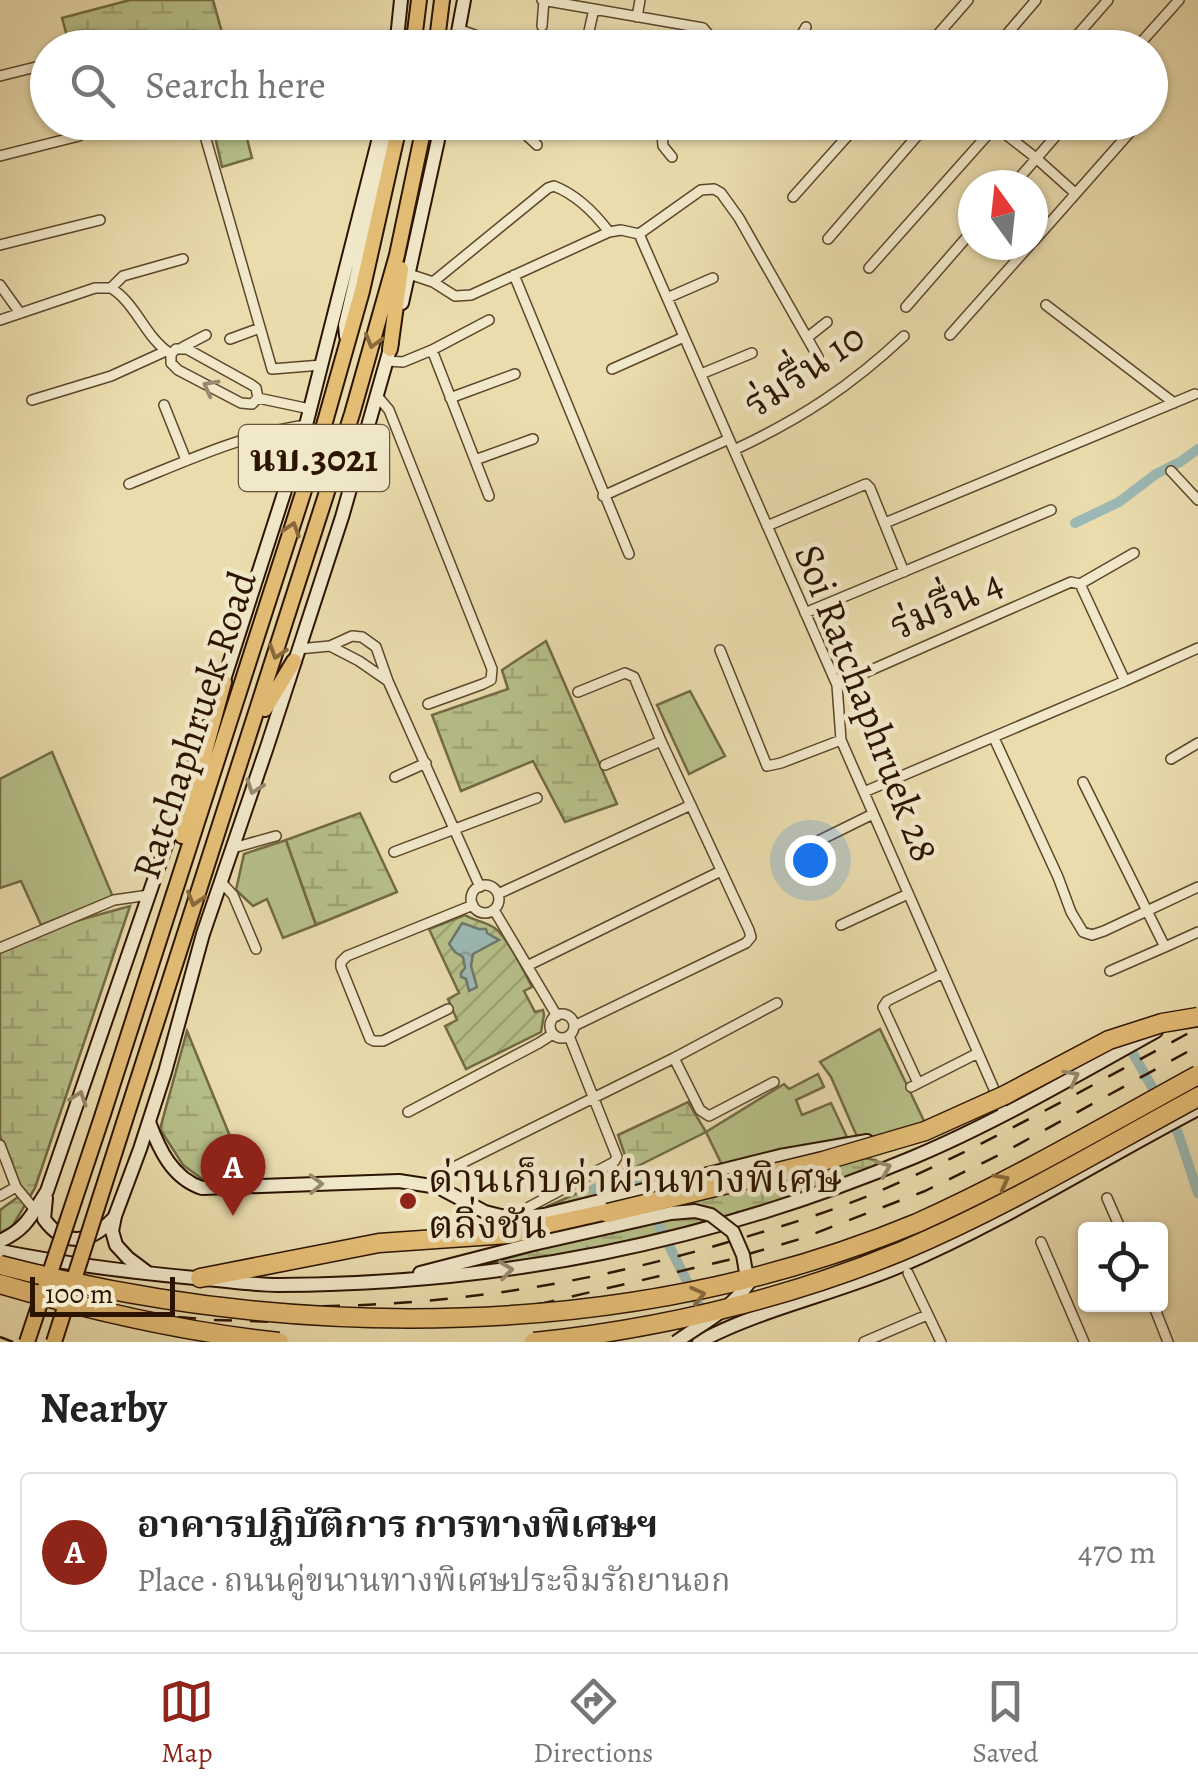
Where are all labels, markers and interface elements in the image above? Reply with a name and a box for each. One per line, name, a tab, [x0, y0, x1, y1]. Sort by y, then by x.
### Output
search box	[30, 30, 1168, 140]
icon: search	[65, 58, 120, 113]
text: Search here	[145, 59, 326, 111]
north arrow	[958, 170, 1048, 260]
street label: ร่มรื่น 10	[731, 308, 875, 431]
one-way arrow	[363, 332, 384, 349]
one-way arrow	[203, 380, 221, 399]
road number: นบ.3021	[239, 425, 389, 491]
one-way arrow	[280, 521, 300, 538]
street label: Soi Ratchaphruek 28	[781, 537, 953, 869]
street label: ร่มรื่น 4	[880, 553, 1011, 653]
street label: Ratchaphruek Road	[118, 563, 270, 886]
one-way arrow	[268, 642, 288, 659]
one-way arrow	[245, 778, 265, 795]
your location	[785, 835, 836, 886]
one-way arrow	[186, 890, 206, 907]
one-way arrow	[1061, 1069, 1079, 1089]
one-way arrow	[67, 1091, 88, 1108]
pin: A	[200, 1134, 266, 1216]
place label: ด่านเก็บค่าผ่านทางพิเศษ ตลิ่งชัน	[428, 1151, 842, 1252]
one-way arrow	[874, 1160, 892, 1180]
one-way arrow	[308, 1174, 324, 1195]
one-way arrow	[991, 1174, 1009, 1193]
marker: ด่านเก็บค่าผ่านทางพิเศษ ตลิ่งชัน	[397, 1190, 419, 1212]
map controls	[1078, 1222, 1168, 1312]
button: locate	[1078, 1222, 1168, 1312]
one-way arrow	[498, 1260, 515, 1281]
scale bar	[30, 1272, 175, 1316]
text: 100 m	[45, 1275, 113, 1313]
one-way arrow	[689, 1286, 706, 1307]
text: Nearby	[40, 1379, 167, 1436]
text: อาคารปฏิบัติการ การทางพิเศษฯ	[137, 1498, 659, 1550]
text: A	[64, 1530, 85, 1574]
text: 470 m	[1078, 1530, 1156, 1574]
text: Place · ถนนคู่ขนานทางพิเศษประจิมรัถยานอก	[137, 1558, 730, 1602]
tab: Map	[159, 1674, 214, 1772]
tab: Directions	[533, 1674, 653, 1772]
tab: Saved	[972, 1674, 1039, 1772]

